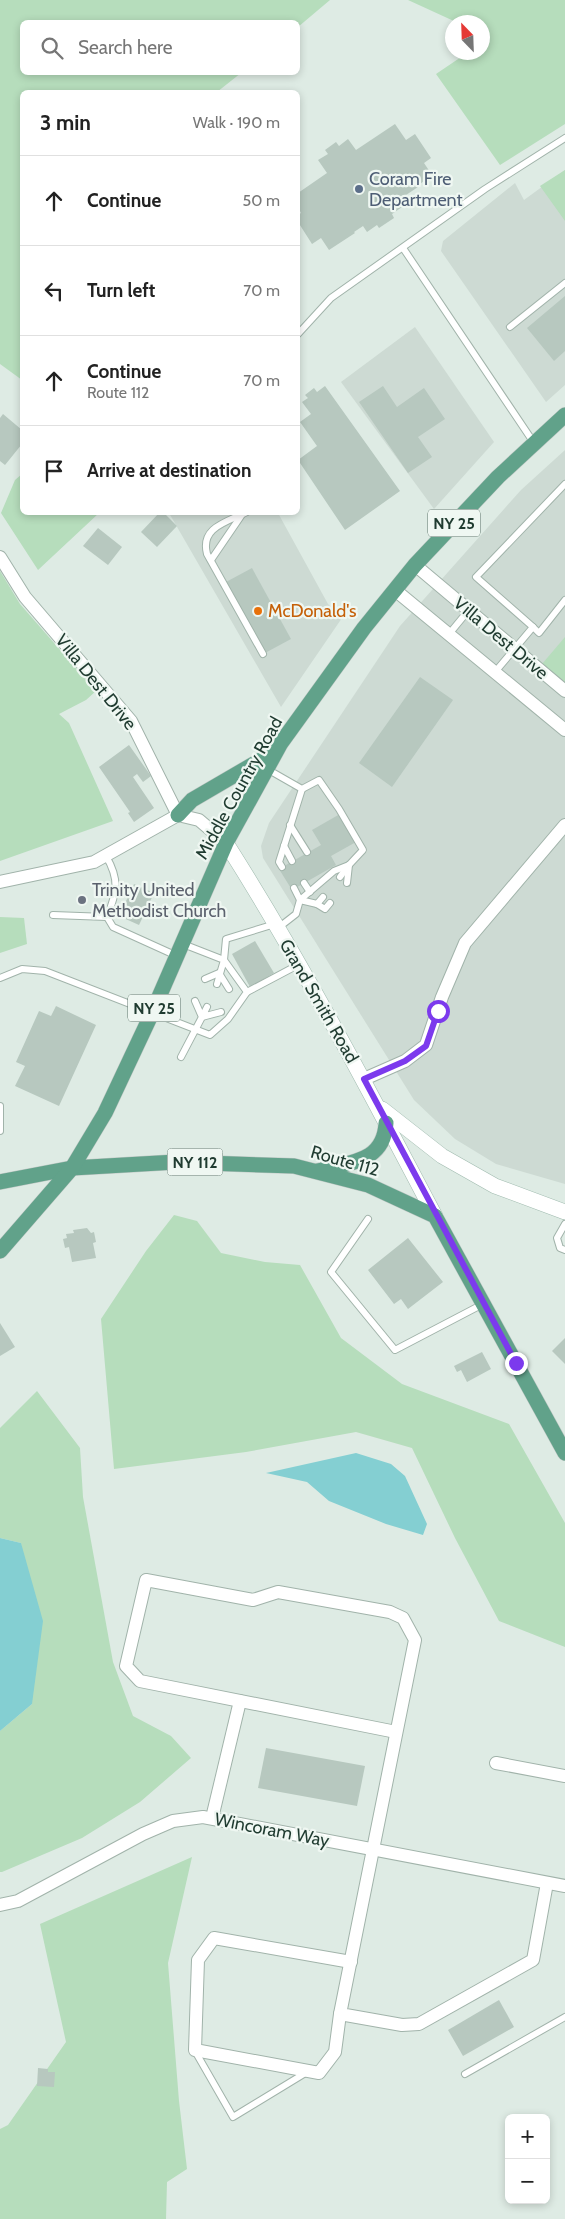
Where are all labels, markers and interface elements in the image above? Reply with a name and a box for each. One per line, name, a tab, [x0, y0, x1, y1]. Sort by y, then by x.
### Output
north arrow	[445, 15, 490, 60]
search box	[20, 20, 300, 75]
icon: search	[38, 34, 66, 62]
text: Search here	[78, 36, 172, 59]
text: 3 min	[40, 110, 91, 135]
text: Walk · 190 m	[193, 113, 280, 132]
place label: Coram Fire Department	[369, 168, 463, 211]
marker: Coram Fire Department	[353, 183, 365, 195]
icon: ahead	[40, 187, 68, 215]
text: Continue	[87, 189, 161, 212]
text: 50 m	[243, 191, 280, 210]
icon: left	[40, 277, 68, 305]
text: Turn left	[87, 279, 155, 302]
text: 70 m	[243, 281, 280, 300]
text: Continue	[87, 360, 161, 383]
icon: ahead	[40, 367, 68, 395]
text: 70 m	[243, 371, 280, 390]
text: Route 112	[87, 383, 149, 402]
icon: arrive	[40, 457, 68, 485]
text: Arrive at destination	[87, 459, 251, 482]
road number: NY 25	[428, 509, 480, 536]
street label: Villa Dest Drive	[449, 592, 553, 684]
place label: McDonald's	[268, 600, 356, 622]
marker: McDonald's	[252, 605, 264, 617]
street label: Villa Dest Drive	[51, 630, 141, 734]
street label: Middle Country Road	[191, 713, 287, 863]
place label: Trinity United Methodist Church	[92, 879, 226, 922]
marker: Trinity United Methodist Church	[76, 894, 88, 906]
street label: Grand Smith Road	[275, 935, 363, 1067]
road number: NY 25	[128, 994, 180, 1021]
route start	[427, 1000, 450, 1023]
street label: Route 112	[308, 1141, 382, 1181]
road number: NY 112	[168, 1148, 222, 1176]
route end	[505, 1352, 528, 1375]
street label: Wincoram Way	[213, 1808, 331, 1852]
map controls	[505, 2114, 550, 2204]
button: +	[505, 2114, 550, 2159]
button: −	[505, 2159, 550, 2204]

